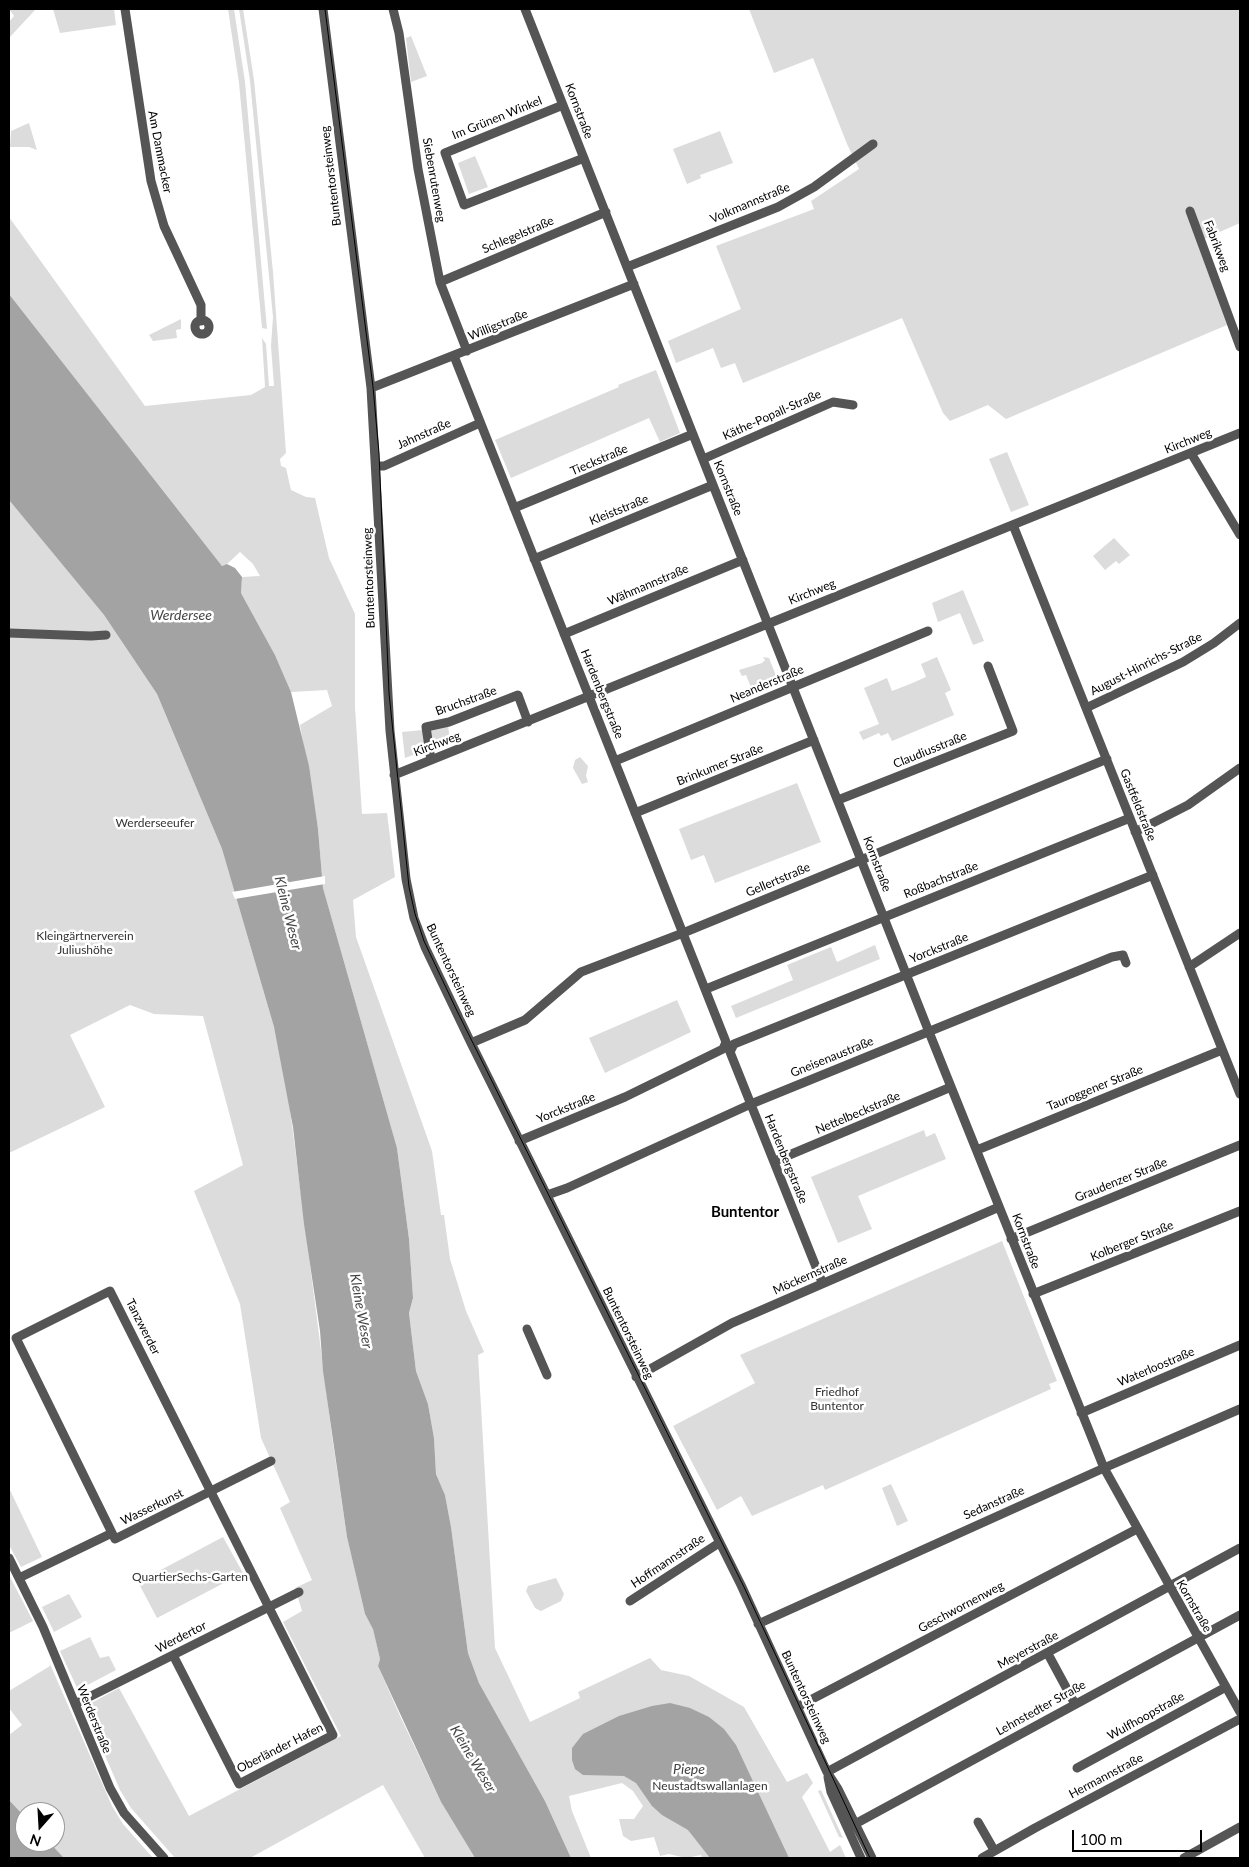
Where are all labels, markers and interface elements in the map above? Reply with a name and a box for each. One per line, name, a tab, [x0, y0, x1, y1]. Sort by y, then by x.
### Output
street label: Kornstraße	[562, 81, 596, 141]
street label: Im Grünen Winkel	[450, 93, 544, 143]
street label: Am Dammacker	[145, 109, 175, 195]
street label: Buntentorsteinweg	[318, 125, 344, 227]
street label: Siebenrutenweg	[419, 137, 449, 223]
street label: Volkmannstraße	[708, 180, 792, 226]
street label: Schlegelstraße	[480, 213, 556, 257]
street label: Fabrikweg	[1201, 218, 1233, 274]
street label: Willigstraße	[466, 307, 530, 343]
street label: Käthe-Popall-Straße	[721, 387, 823, 443]
street label: Jahnstraße	[395, 416, 453, 452]
street label: Kirchweg	[1162, 425, 1214, 457]
street label: Tieckstraße	[568, 441, 630, 479]
street label: Kornstraße	[710, 458, 746, 518]
street label: Kleiststraße	[587, 492, 651, 528]
street label: Buntentorsteinweg	[360, 527, 378, 629]
street label: Wähmannstraße	[605, 561, 691, 609]
street label: Kirchweg	[786, 576, 838, 608]
water label: Werdersee	[150, 607, 212, 623]
street label: August-Hinrichs-Straße	[1088, 630, 1204, 698]
street label: Hardenbergstraße	[577, 647, 627, 741]
street label: Neanderstraße	[728, 662, 806, 706]
street label: Bruchstraße	[433, 683, 499, 719]
street label: Kirchweg	[411, 728, 463, 760]
street label: Claudiusstraße	[891, 729, 969, 771]
street label: Brinkumer Straße	[675, 741, 765, 789]
street label: Gastfeldstraße	[1117, 767, 1159, 843]
park label: Werderseeufer	[116, 816, 194, 830]
street label: Kornstraße	[860, 834, 894, 894]
street label: Roßbachstraße	[902, 859, 980, 901]
street label: Gellertstraße	[744, 860, 812, 900]
water label: Kleine Weser	[271, 874, 305, 952]
street label: Buntentorsteinweg	[423, 921, 479, 1019]
park label: Kleingärtnerverein Juliushöhe	[36, 929, 134, 957]
street label: Yorckstraße	[908, 930, 970, 966]
street label: Gneisenaustraße	[788, 1034, 876, 1080]
street label: Tauroggener Straße	[1045, 1062, 1145, 1114]
street label: Nettelbeckstraße	[814, 1089, 902, 1137]
street label: Yorckstraße	[535, 1090, 597, 1126]
street label: Hardenbergstraße	[761, 1112, 811, 1206]
street label: Graudenzer Straße	[1073, 1155, 1169, 1205]
district label: Buntentor	[711, 1203, 779, 1221]
street label: Kornstraße	[1009, 1211, 1043, 1271]
street label: Kolberger Straße	[1088, 1218, 1176, 1264]
street label: Möckernstraße	[771, 1252, 849, 1298]
water label: Kleine Weser	[346, 1272, 376, 1350]
street label: Buntentorsteinweg	[599, 1285, 657, 1381]
street label: Tanzwerder	[123, 1297, 163, 1357]
street label: Waterloostraße	[1115, 1344, 1197, 1390]
park label: Friedhof Buntentor	[810, 1385, 864, 1413]
street label: Sedanstraße	[961, 1483, 1027, 1523]
street label: Wasserkunst	[118, 1486, 186, 1528]
street label: Hoffmannstraße	[628, 1531, 708, 1591]
park label: QuartierSechs-Garten	[132, 1570, 248, 1584]
street label: Kornstraße	[1173, 1577, 1215, 1635]
street label: Geschwornenweg	[916, 1578, 1006, 1636]
street label: Werdertor	[153, 1618, 209, 1656]
street label: Meyerstraße	[995, 1628, 1061, 1672]
street label: Buntentorsteinweg	[778, 1648, 834, 1746]
street label: Lehnstedter Straße	[994, 1677, 1088, 1739]
street label: Werderstraße	[74, 1683, 114, 1755]
street label: Wulfhoopstraße	[1105, 1689, 1187, 1743]
street label: Oberländer Hafen	[234, 1720, 326, 1776]
water label: Kleine Weser	[446, 1722, 500, 1796]
street label: Hermannstraße	[1066, 1750, 1146, 1802]
water label: Piepe	[673, 1761, 705, 1777]
park label: Neustadtswallanlagen	[652, 1779, 768, 1793]
north arrow	[15, 1802, 65, 1852]
scale bar	[1074, 1820, 1204, 1852]
text: 100 m	[1080, 1830, 1122, 1848]
text: N	[27, 1831, 43, 1851]

